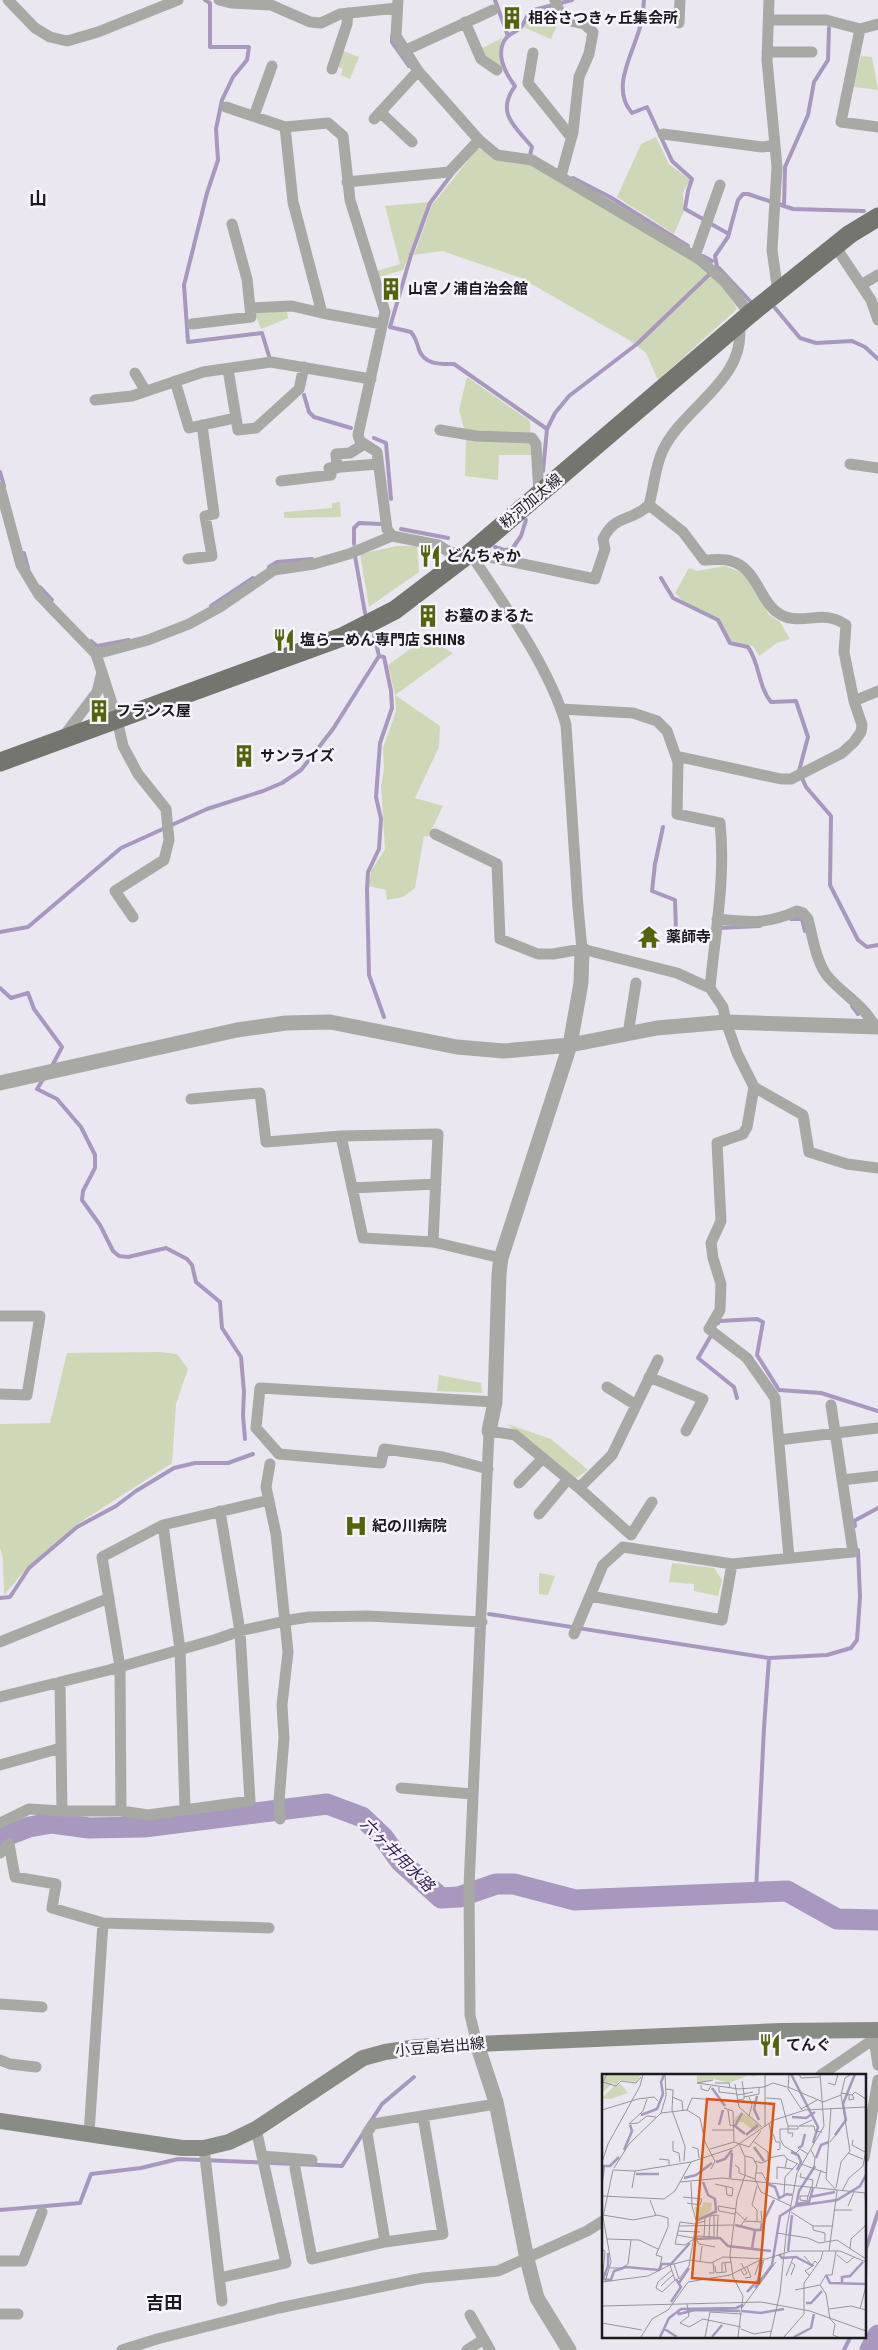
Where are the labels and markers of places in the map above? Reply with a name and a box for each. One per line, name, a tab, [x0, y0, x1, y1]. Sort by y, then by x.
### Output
building icon: 相谷さつきヶ丘集会所	[499, 5, 525, 31]
place label: 相谷さつきヶ丘集会所	[528, 9, 678, 27]
building icon: 山宮ノ浦自治会館	[378, 276, 404, 302]
place label: 山宮ノ浦自治会館	[408, 280, 528, 298]
restaurant icon: どんちゃか	[417, 543, 443, 569]
place label: どんちゃか	[446, 547, 521, 565]
building icon: お墓のまるた	[415, 603, 441, 629]
place label: お墓のまるた	[444, 607, 534, 625]
restaurant icon: 塩らーめん専門店 SHIN8	[271, 627, 297, 653]
place label: 塩らーめん専門店 SHIN8	[300, 631, 465, 649]
building icon: フランス屋	[86, 698, 112, 724]
place label: フランス屋	[116, 702, 191, 720]
building icon: サンライズ	[231, 743, 257, 769]
place label: サンライズ	[260, 747, 335, 765]
temple icon: 薬師寺	[636, 924, 662, 950]
place label: 薬師寺	[666, 928, 711, 946]
hospital icon: 紀の川病院	[343, 1513, 369, 1539]
place label: 紀の川病院	[372, 1517, 447, 1535]
restaurant icon: てんぐ	[757, 2032, 783, 2058]
place label: てんぐ	[786, 2036, 831, 2054]

